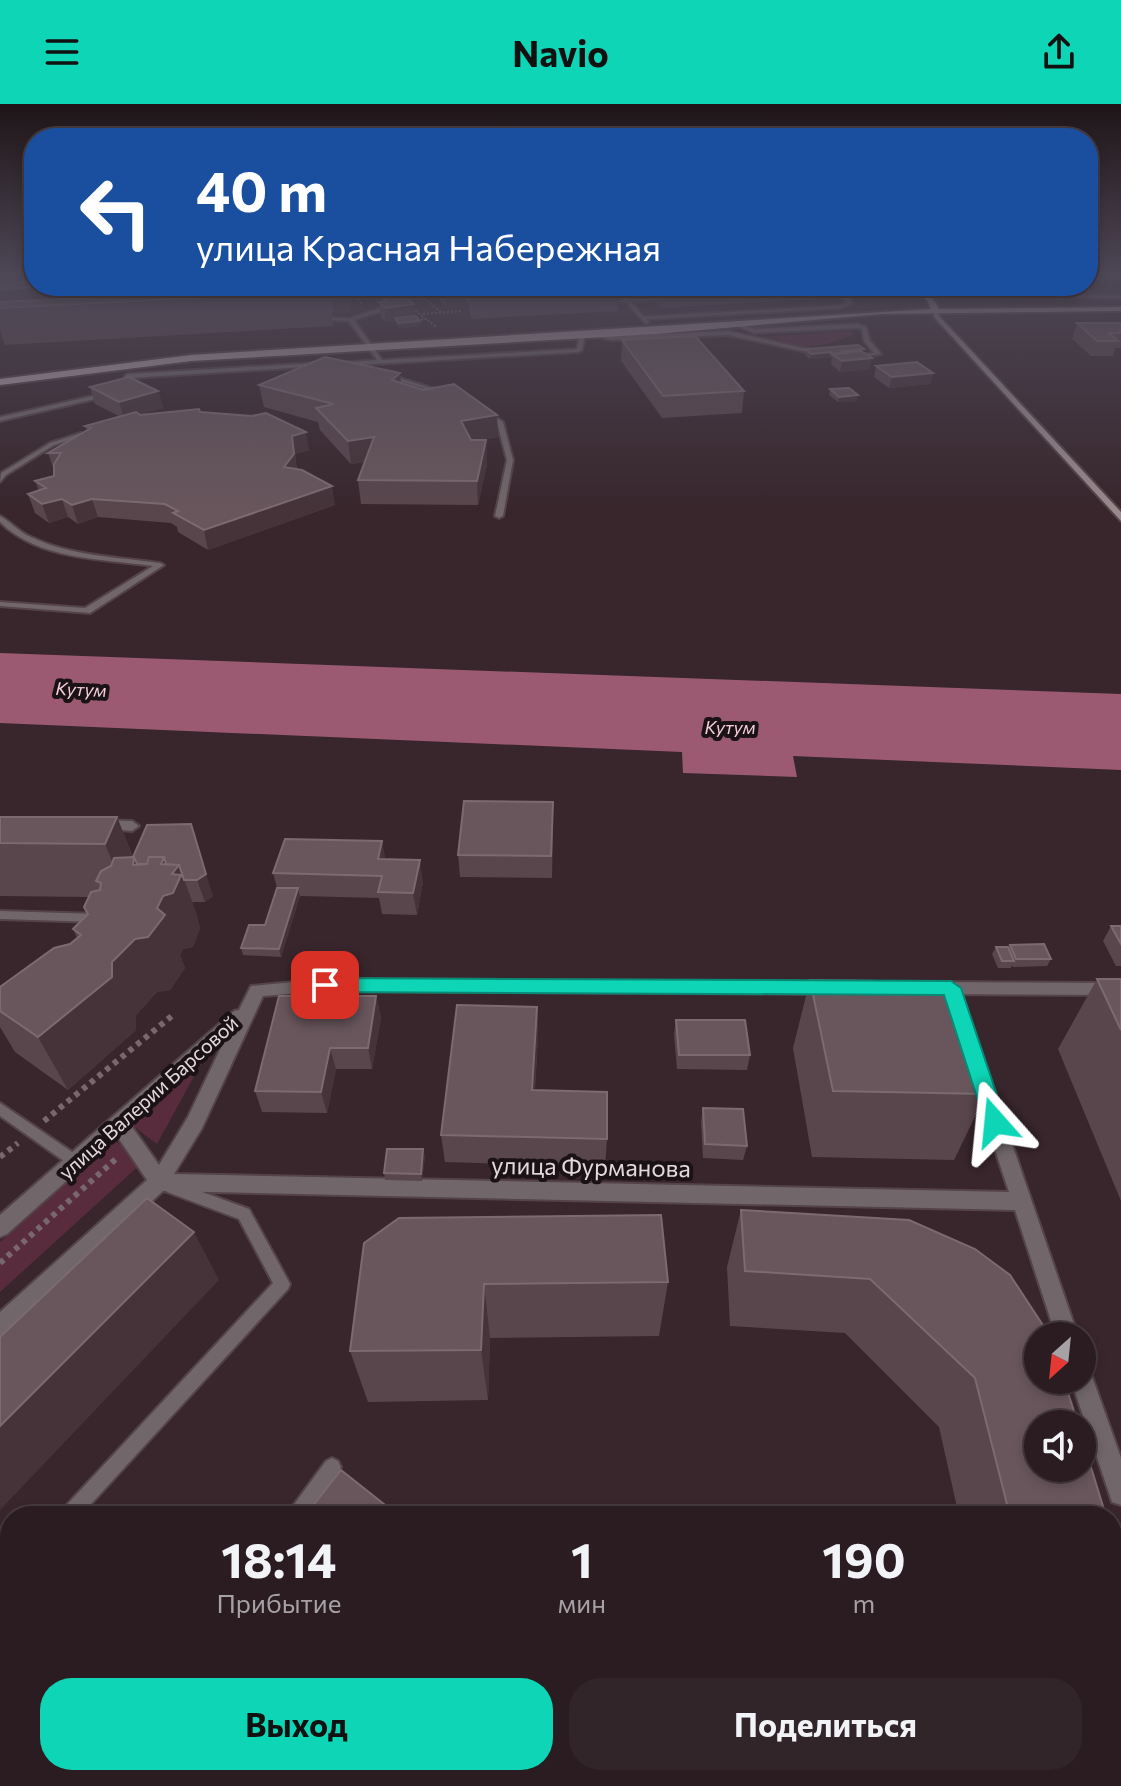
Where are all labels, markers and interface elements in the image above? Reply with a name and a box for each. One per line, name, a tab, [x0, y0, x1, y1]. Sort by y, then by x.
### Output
icon: menu	[40, 30, 84, 74]
text: Navio	[512, 30, 609, 74]
icon: share	[1037, 30, 1081, 74]
text: 40 m	[196, 155, 327, 224]
icon: left	[64, 160, 168, 264]
text: улица Красная Набережная	[196, 224, 661, 268]
water label: Кутум	[55, 677, 107, 701]
water label: Кутум	[704, 716, 756, 738]
pin	[291, 951, 359, 1019]
icon: arrive	[303, 963, 347, 1007]
street label: улица Валерии Барсовой	[53, 1010, 243, 1184]
position arrow	[953, 1080, 1037, 1164]
street label: улица Фурманова	[491, 1150, 691, 1182]
north arrow	[1024, 1322, 1096, 1394]
map controls	[1024, 1322, 1096, 1482]
button: sound	[1024, 1410, 1096, 1482]
text: 18:14	[221, 1529, 337, 1588]
text: 1	[571, 1529, 593, 1588]
text: 190	[822, 1529, 906, 1588]
text: Прибытие	[216, 1587, 341, 1618]
text: мин	[558, 1587, 606, 1618]
text: m	[853, 1587, 875, 1618]
button: Выход	[40, 1678, 553, 1770]
button: Поделиться	[569, 1678, 1082, 1770]

